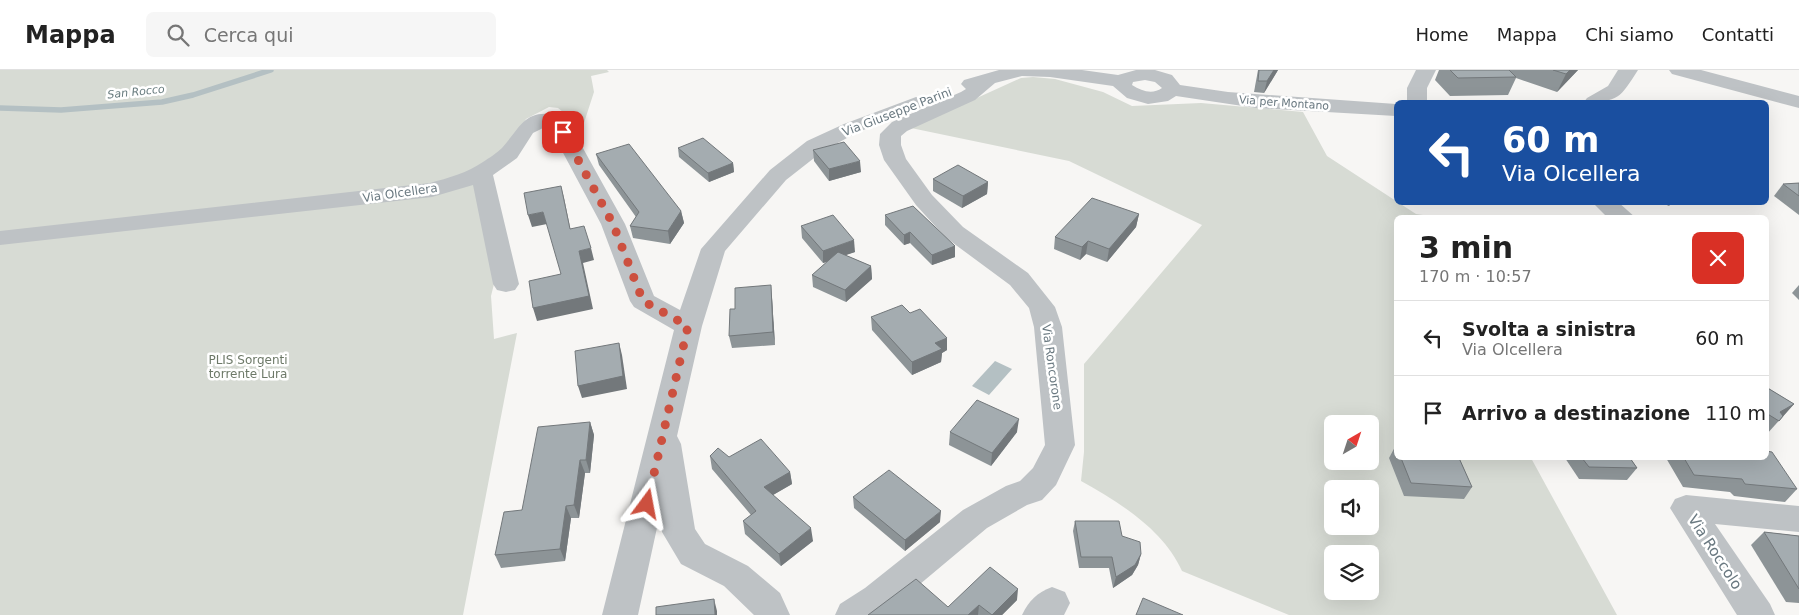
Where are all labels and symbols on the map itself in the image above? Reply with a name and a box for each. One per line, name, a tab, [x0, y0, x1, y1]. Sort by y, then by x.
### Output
water label: San Rocco	[107, 83, 165, 101]
street label: Via Giuseppe Parini	[840, 85, 954, 139]
street label: Via per Montano	[1239, 93, 1330, 113]
pin	[542, 111, 584, 153]
street label: Via Olcellera	[362, 181, 438, 205]
street label: Via Roncorone	[1039, 323, 1065, 411]
park label: PLIS Sorgenti torrente Lura	[208, 353, 288, 381]
north arrow	[1324, 415, 1379, 470]
position arrow	[620, 477, 672, 529]
street label: Via Roccolo	[1684, 511, 1746, 593]

